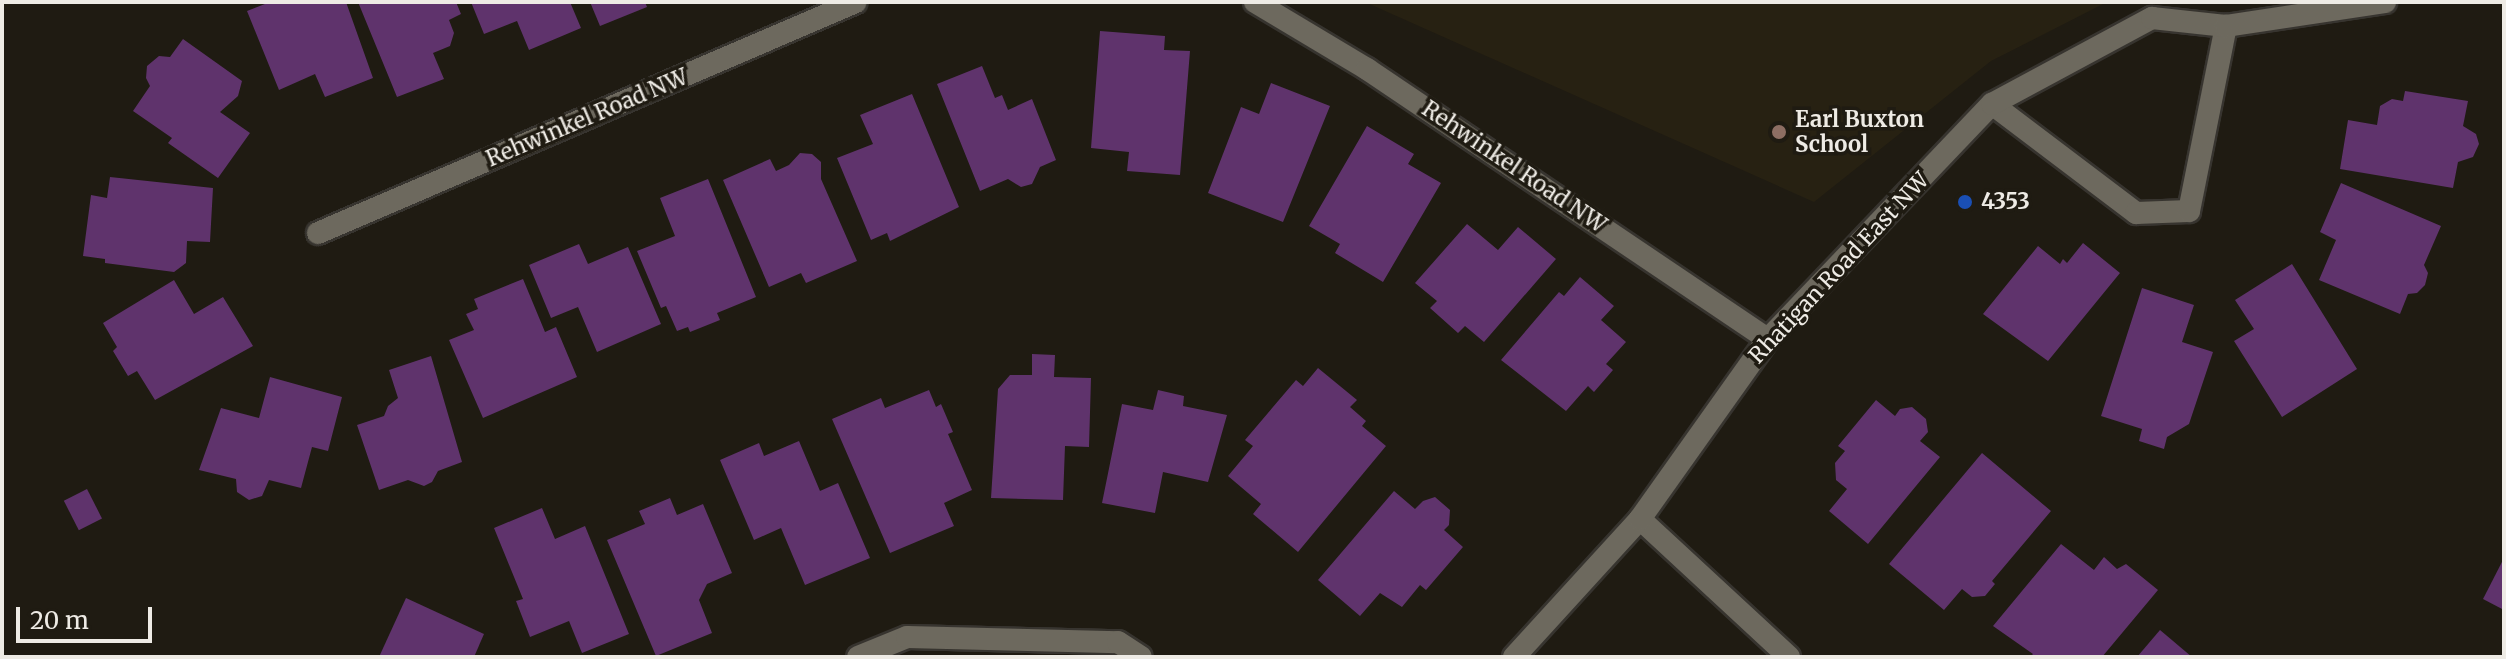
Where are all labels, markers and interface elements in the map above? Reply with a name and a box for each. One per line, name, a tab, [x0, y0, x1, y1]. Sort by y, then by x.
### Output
street label: Rehwinkel Road NW	[482, 64, 692, 172]
street label: Rehwinkel Road NW	[1417, 96, 1611, 238]
place label: Earl Buxton School	[1795, 106, 1924, 158]
marker: Earl Buxton School	[1770, 123, 1788, 141]
street label: Rhatigan Road East NW	[1744, 167, 1934, 369]
place label: 4353	[1981, 189, 2030, 215]
marker: 4353	[1956, 193, 1974, 211]
scale bar	[20, 591, 156, 641]
text: 20 m	[30, 605, 89, 636]

